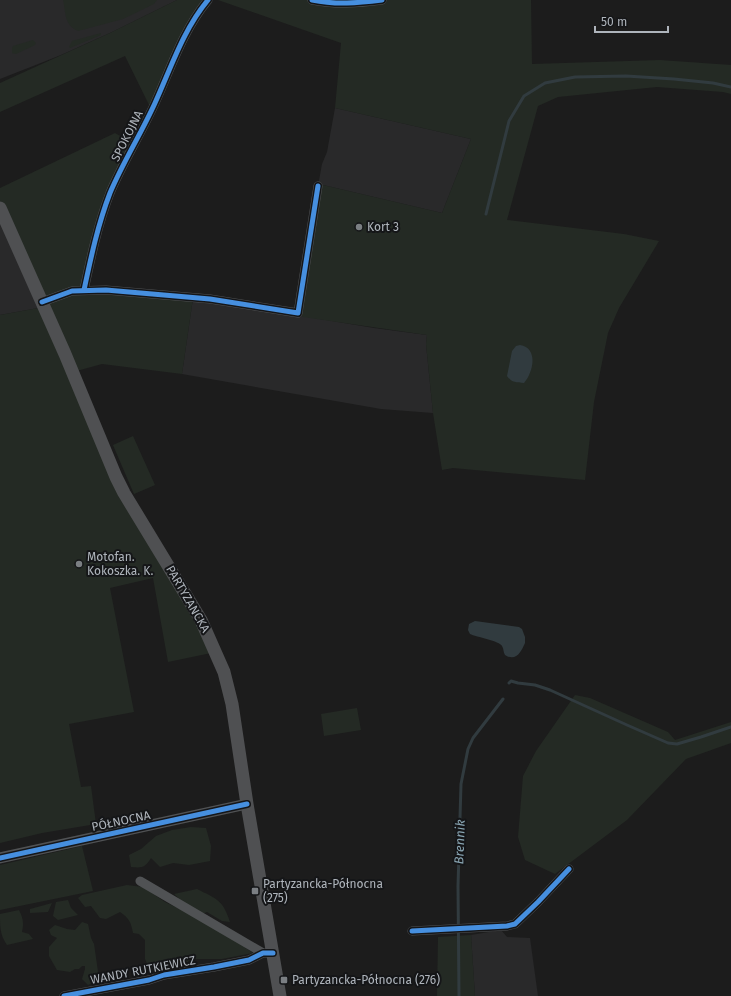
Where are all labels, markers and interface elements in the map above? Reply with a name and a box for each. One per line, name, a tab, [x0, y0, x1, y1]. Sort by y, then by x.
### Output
scale bar	[595, 8, 668, 34]
text: 50 m	[601, 15, 627, 29]
street label: SPOKOJNA	[108, 108, 146, 164]
place label: Kort 3	[367, 220, 399, 234]
marker: Kort 3	[354, 222, 364, 232]
place label: Motofan. Kokoszka. K.	[87, 550, 153, 578]
marker: Motofan. Kokoszka. K.	[74, 559, 84, 569]
street label: PARTYZANCKA	[163, 563, 213, 635]
street label: PÓŁNOCNA	[90, 807, 152, 834]
water label: Brennik	[451, 819, 468, 865]
place label: Partyzancka-Północna (275)	[263, 877, 383, 905]
marker: Partyzancka-Północna (275)	[250, 886, 260, 896]
street label: WANDY RUTKIEWICZ	[89, 953, 197, 987]
place label: Partyzancka-Północna (276)	[292, 973, 440, 987]
marker: Partyzancka-Północna (276)	[279, 975, 289, 985]

